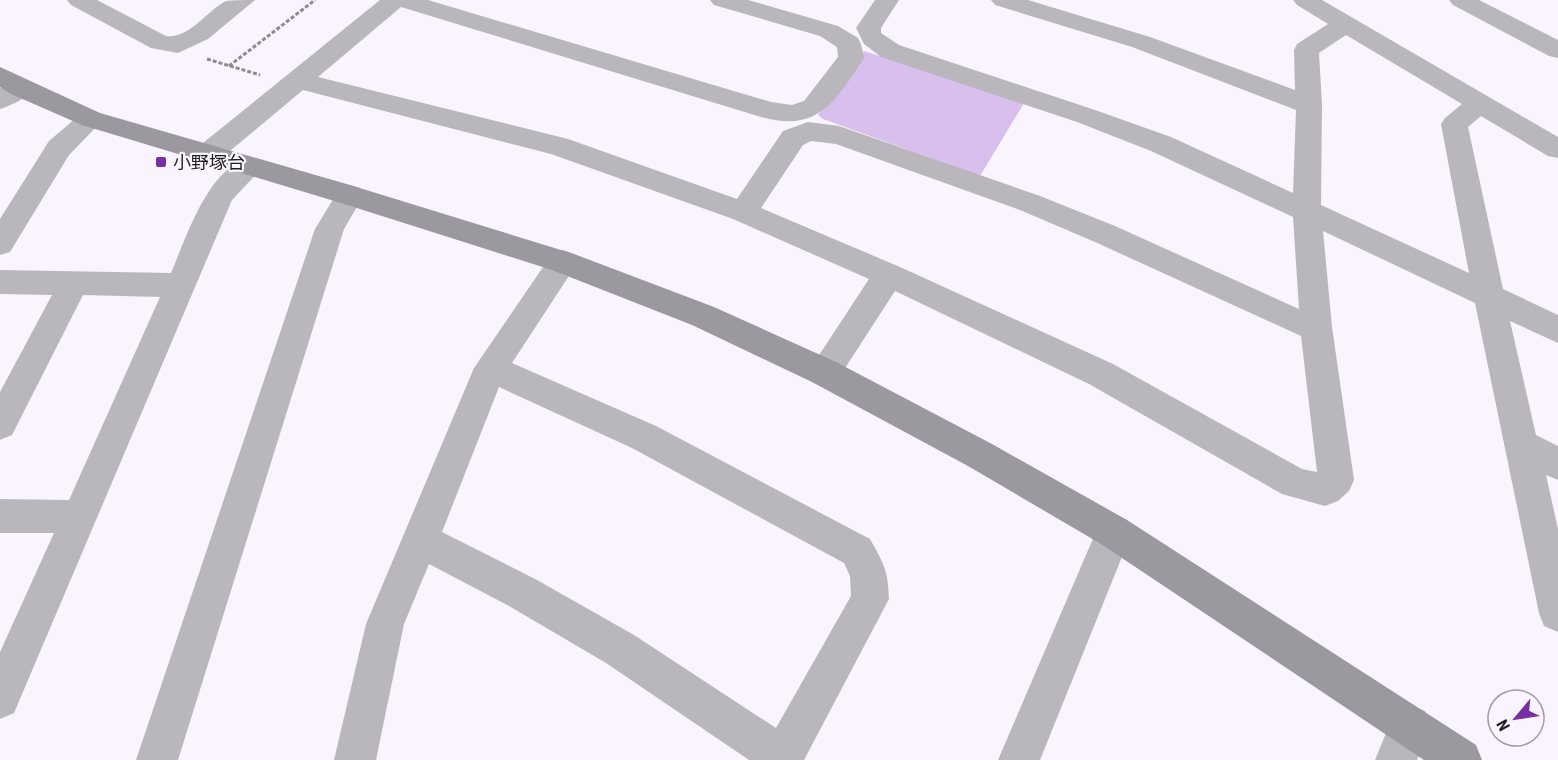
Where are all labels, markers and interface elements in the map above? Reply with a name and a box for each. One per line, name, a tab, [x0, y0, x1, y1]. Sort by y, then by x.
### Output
place label: 小野塚台	[173, 152, 245, 173]
marker: 小野塚台	[154, 155, 168, 169]
north arrow	[1486, 688, 1546, 748]
text: N	[1493, 716, 1514, 734]

